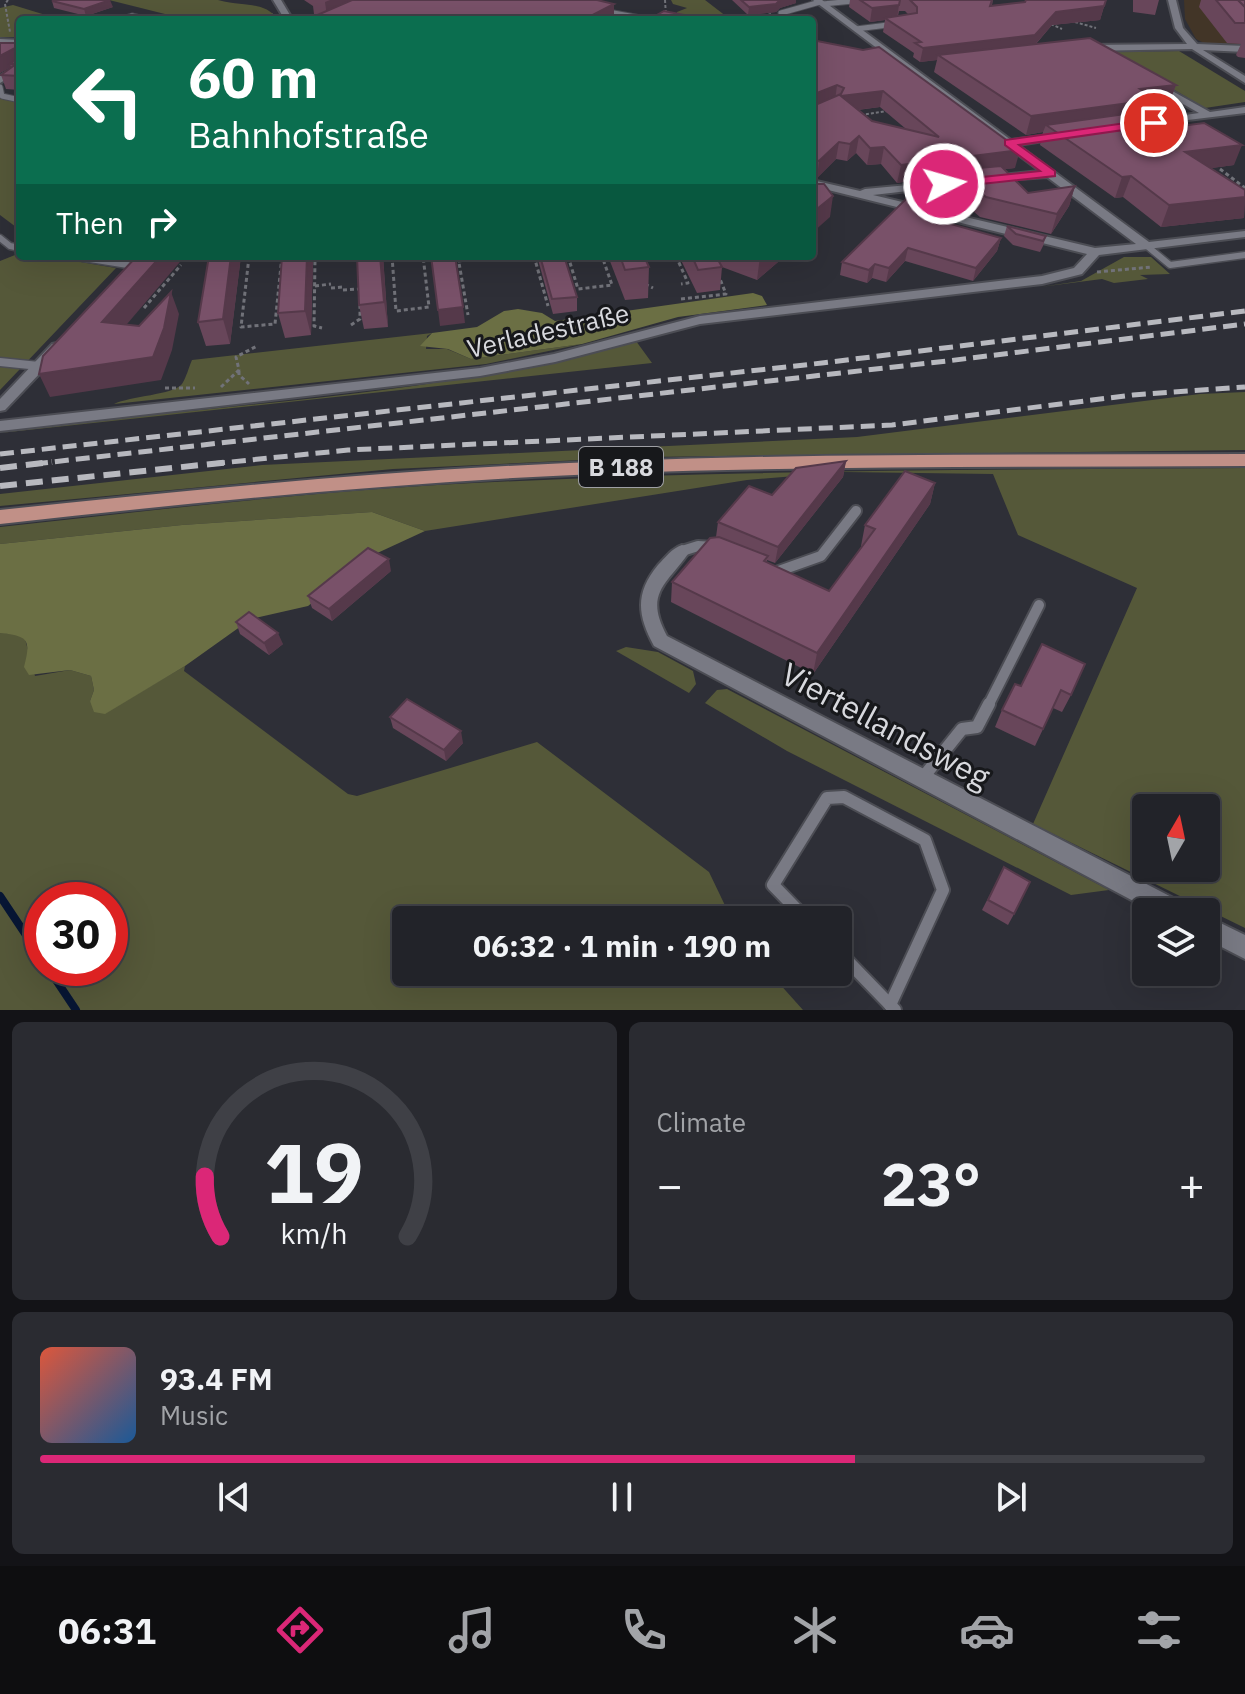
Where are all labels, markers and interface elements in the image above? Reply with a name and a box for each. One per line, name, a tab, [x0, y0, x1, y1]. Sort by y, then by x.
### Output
text: 60 m	[188, 41, 318, 113]
icon: left	[56, 48, 160, 152]
pin	[1120, 89, 1188, 157]
icon: arrive	[1132, 101, 1176, 145]
text: Bahnhofstraße	[188, 111, 429, 158]
position arrow	[902, 142, 986, 226]
icon: right	[140, 200, 184, 244]
text: Then	[56, 203, 124, 242]
street label: Verladestraße	[464, 295, 632, 365]
road number: B 188	[579, 447, 663, 487]
street label: Viertellandsweg	[774, 652, 998, 798]
north arrow	[1132, 794, 1220, 882]
map controls	[1132, 794, 1220, 986]
speed limit sign: 30	[24, 882, 128, 986]
button: layers	[1132, 898, 1220, 986]
text: 06:32 · 1 min · 190 m	[473, 926, 771, 965]
text: Climate	[657, 1105, 746, 1139]
text: 19	[264, 1118, 364, 1226]
text: 23°	[881, 1144, 981, 1223]
text: −	[657, 1156, 683, 1213]
text: +	[1179, 1156, 1205, 1213]
text: km/h	[281, 1215, 348, 1252]
text: 93.4 FM	[160, 1359, 273, 1398]
text: Music	[160, 1398, 228, 1432]
icon: previous	[212, 1475, 256, 1519]
icon: pause	[600, 1475, 644, 1519]
icon: next	[989, 1475, 1033, 1519]
icon: directions	[272, 1602, 328, 1658]
icon: music	[444, 1602, 500, 1658]
icon: phone	[616, 1602, 672, 1658]
icon: climate	[787, 1602, 843, 1658]
icon: car	[959, 1602, 1015, 1658]
icon: filters	[1131, 1602, 1187, 1658]
text: 06:31	[58, 1607, 156, 1654]

